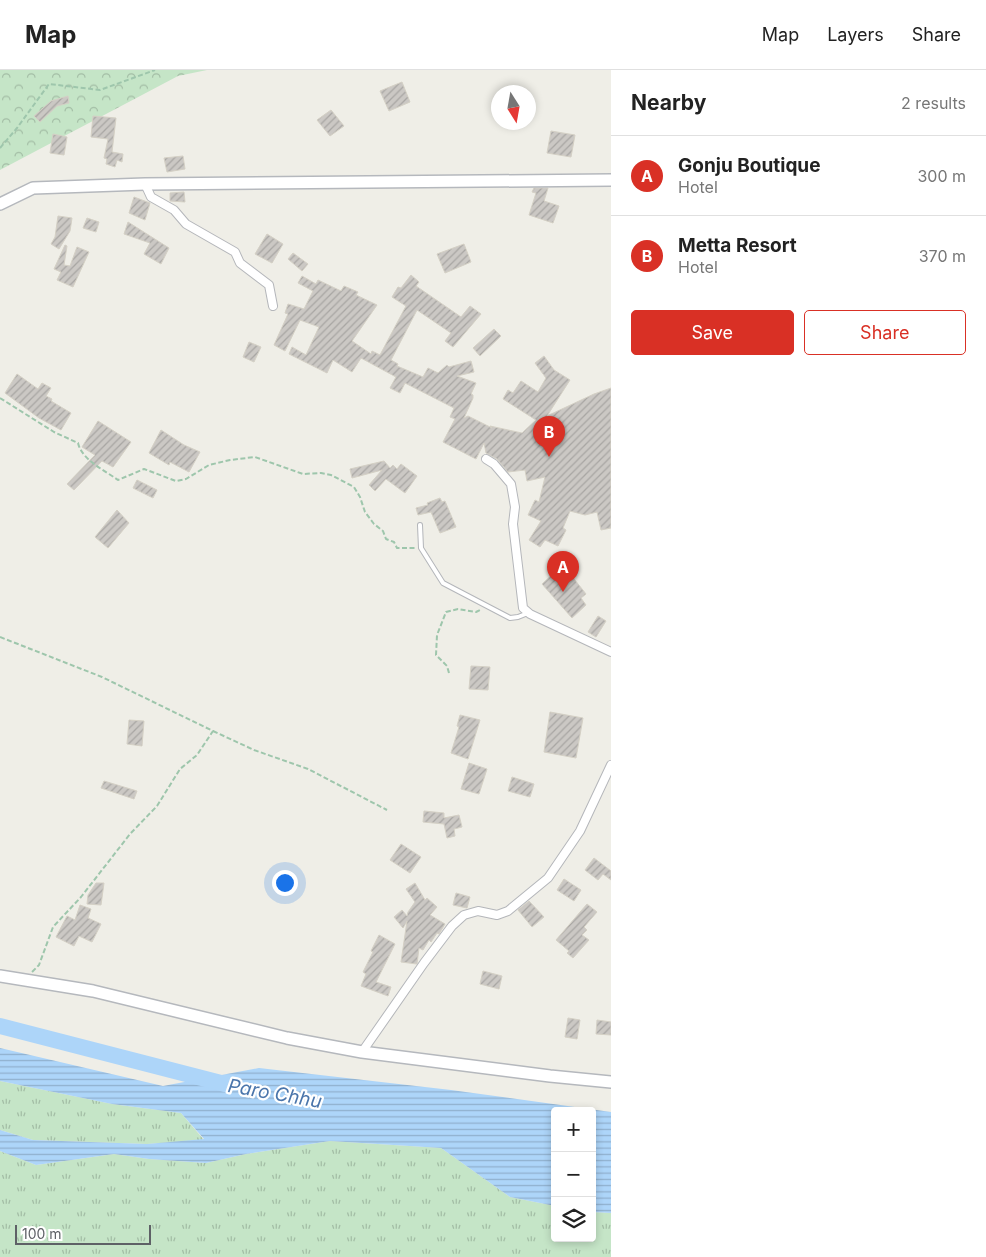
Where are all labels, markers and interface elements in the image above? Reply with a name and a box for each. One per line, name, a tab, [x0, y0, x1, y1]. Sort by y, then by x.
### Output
text: Map	[25, 20, 76, 49]
text: Map	[762, 24, 799, 45]
text: Layers	[827, 24, 884, 45]
text: Share	[912, 24, 961, 45]
north arrow	[491, 85, 536, 130]
text: Nearby	[631, 90, 706, 115]
text: 2 results	[901, 93, 966, 113]
text: Gonju Boutique	[678, 154, 821, 177]
text: A	[641, 166, 653, 186]
text: 300 m	[917, 166, 966, 186]
text: Hotel	[678, 177, 718, 197]
text: Metta Resort	[678, 234, 797, 257]
text: B	[642, 246, 652, 266]
text: 370 m	[919, 246, 966, 266]
text: Hotel	[678, 257, 718, 277]
button: Save	[631, 310, 794, 355]
button: Share	[804, 310, 966, 355]
pin: B	[533, 416, 565, 457]
pin: A	[547, 551, 579, 592]
your location	[272, 870, 298, 896]
water label: Paro Chhu	[226, 1074, 324, 1113]
map controls	[551, 1107, 596, 1242]
button: +	[551, 1107, 596, 1152]
button: −	[551, 1152, 596, 1197]
button: layers	[551, 1197, 596, 1242]
scale bar	[15, 1222, 151, 1245]
text: 100 m	[22, 1225, 62, 1242]

